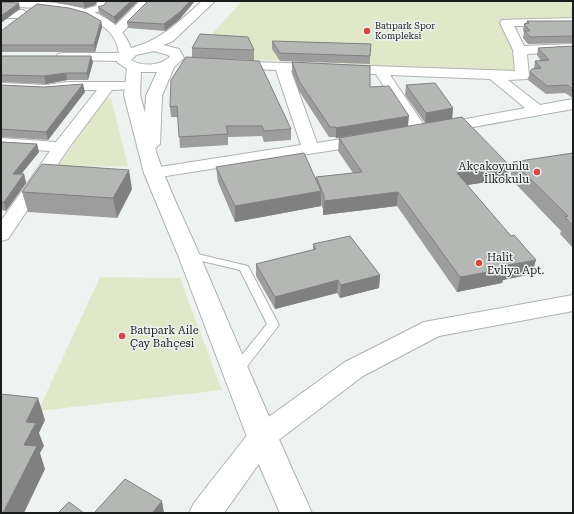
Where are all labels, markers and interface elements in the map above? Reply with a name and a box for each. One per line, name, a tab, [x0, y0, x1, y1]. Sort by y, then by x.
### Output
place label: Batıpark Spor Kompleksi	[375, 21, 435, 41]
marker: Batıpark Spor Kompleksi	[362, 26, 372, 36]
place label: Akçakoyunlu İlkokulu	[459, 160, 529, 186]
marker: Akçakoyunlu İlkokulu	[532, 167, 542, 177]
place label: Halit Evliya Apt.	[487, 251, 544, 277]
marker: Halit Evliya Apt.	[474, 258, 484, 268]
place label: Batıpark Aile Çay Bahçesi	[130, 324, 199, 350]
marker: Batıpark Aile Çay Bahçesi	[117, 331, 127, 341]

